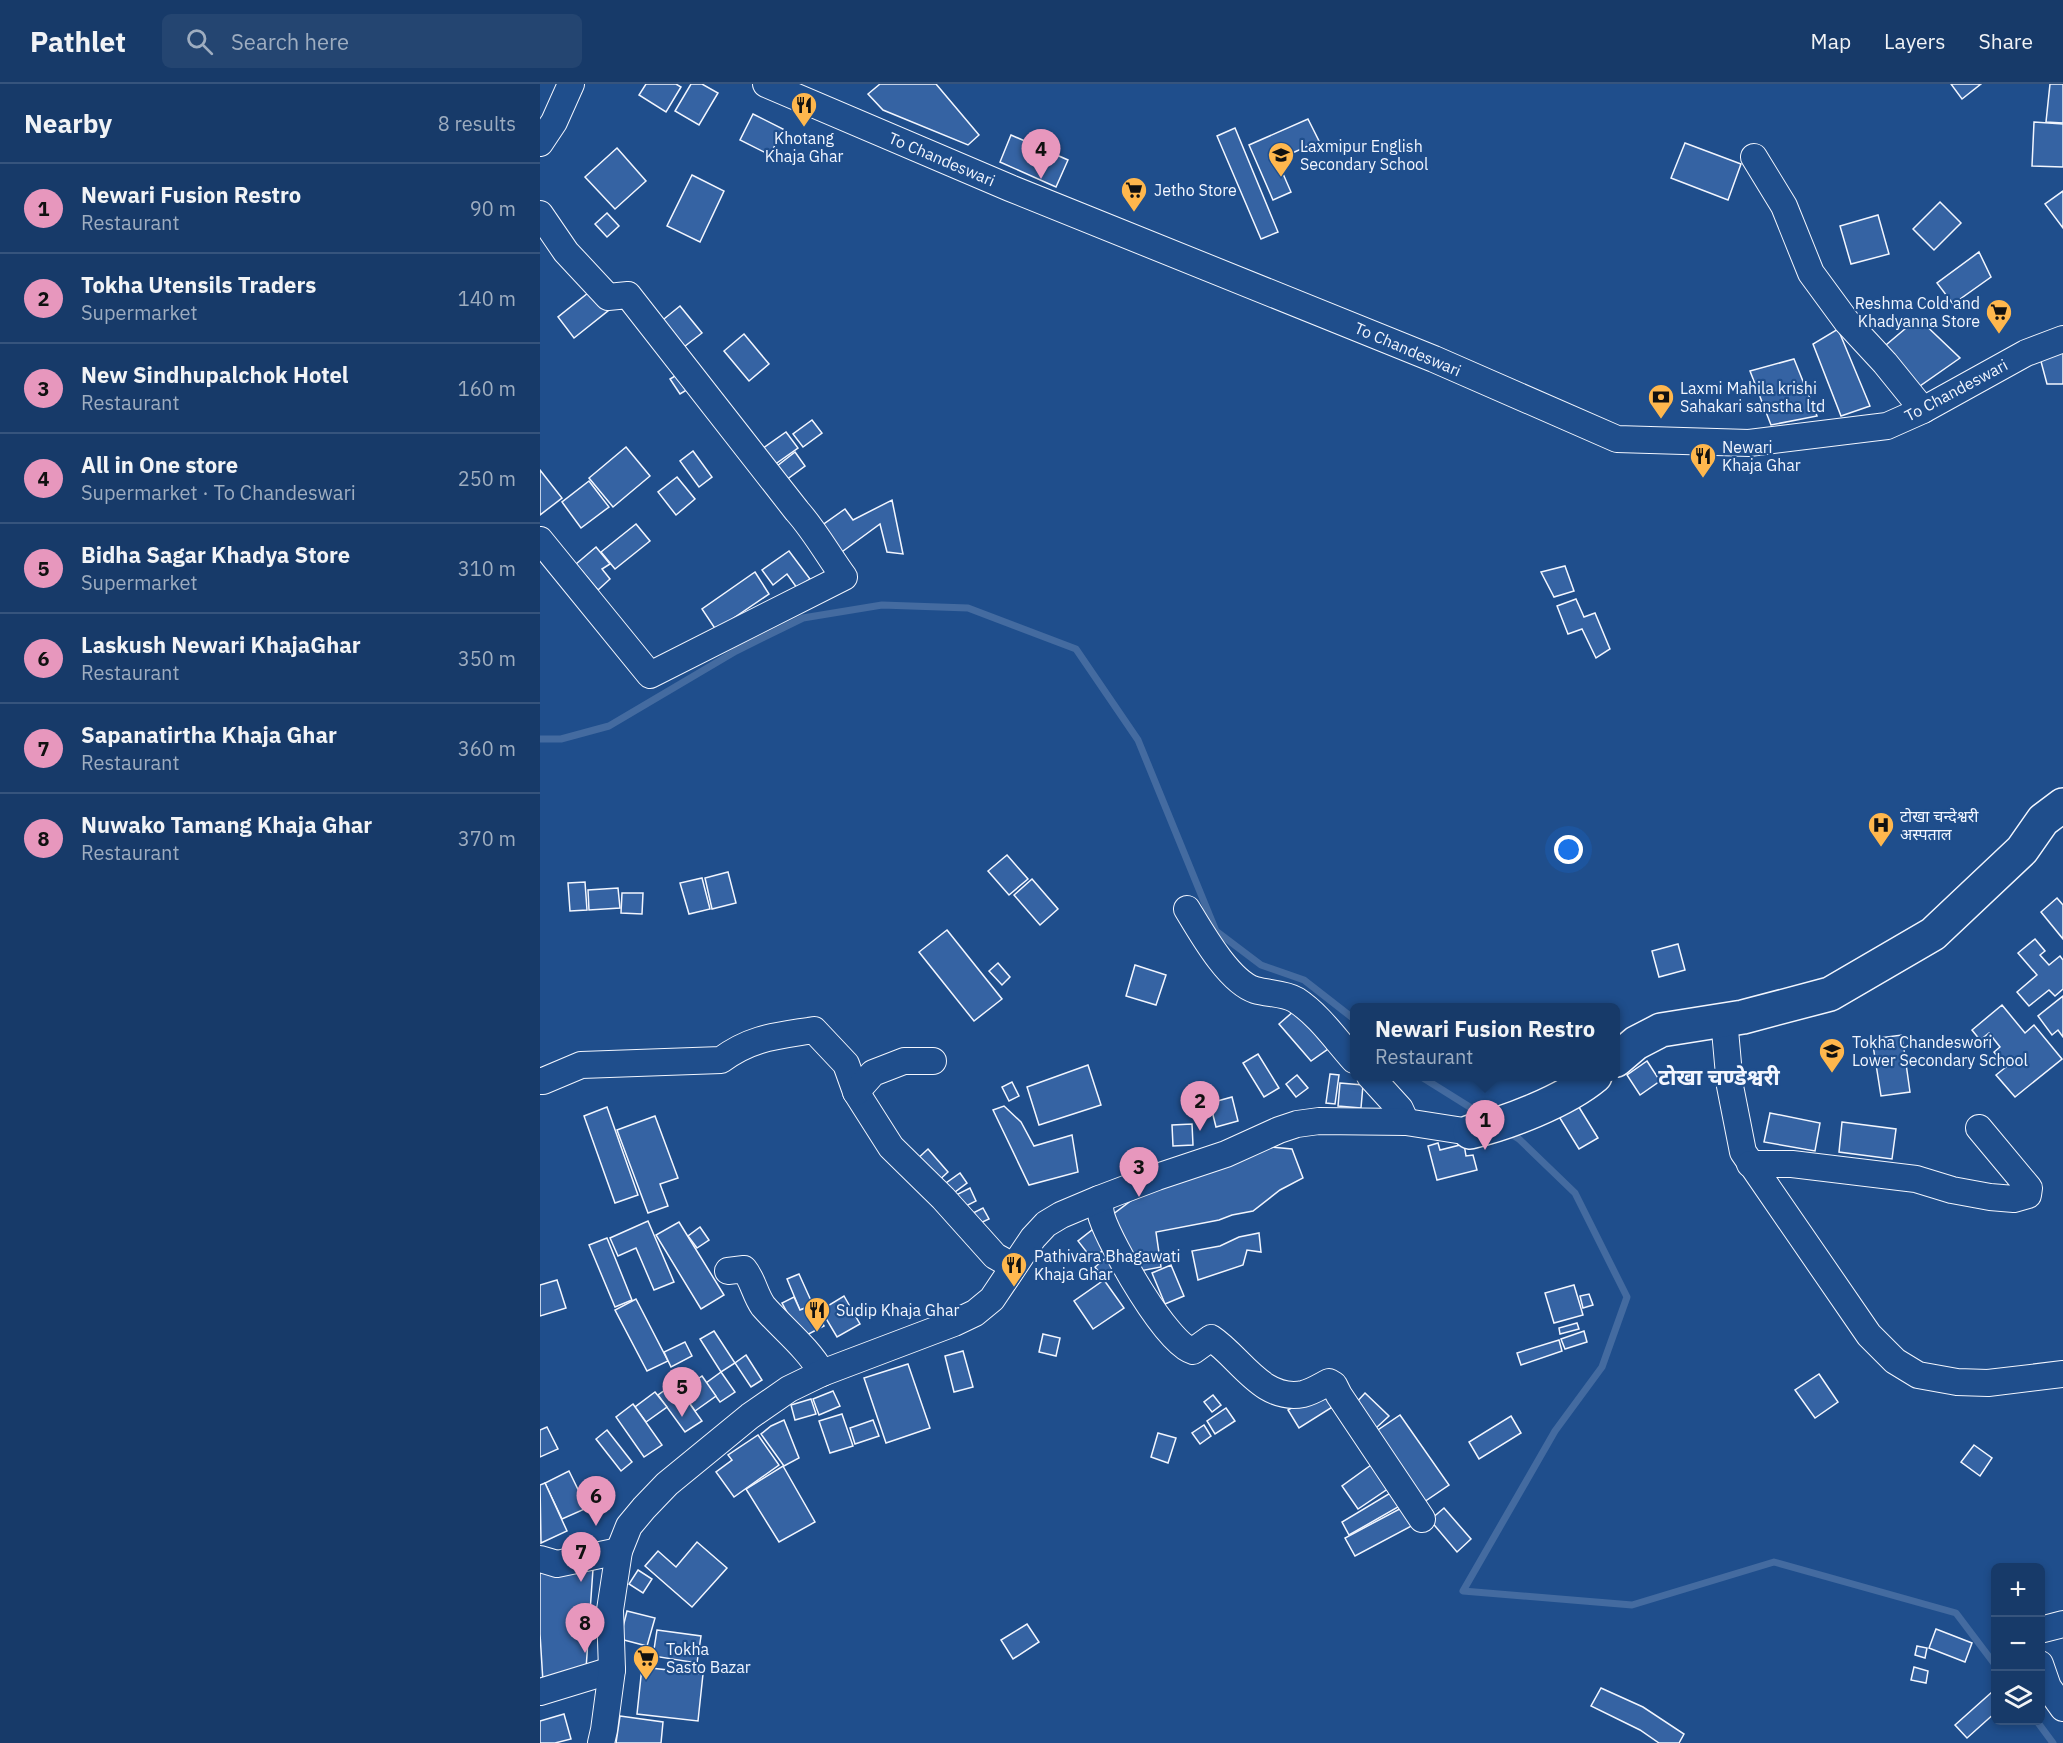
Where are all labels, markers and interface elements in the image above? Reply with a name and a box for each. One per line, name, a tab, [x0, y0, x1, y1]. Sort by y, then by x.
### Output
search box	[162, 14, 582, 68]
text: Pathlet	[30, 23, 126, 60]
icon: search	[183, 25, 216, 58]
text: Search here	[231, 27, 349, 56]
text: Map	[1811, 27, 1851, 55]
text: Layers	[1884, 27, 1946, 55]
text: Share	[1979, 27, 2033, 55]
restaurant icon: Khotang Khaja Ghar	[789, 90, 819, 128]
text: Nearby	[24, 106, 112, 140]
text: 8 results	[438, 110, 516, 137]
place label: Khotang Khaja Ghar	[765, 128, 843, 166]
street label: To Chandeswari	[886, 128, 998, 190]
pin: 4	[1022, 130, 1060, 179]
place label: Laxmipur English Secondary School	[1300, 136, 1428, 174]
school or university icon: Laxmipur English Secondary School	[1266, 140, 1296, 178]
supermarket icon: Jetho Store	[1119, 175, 1149, 213]
text: Newari Fusion Restro	[81, 180, 301, 209]
place label: Jetho Store	[1154, 180, 1237, 200]
text: 1	[38, 195, 50, 222]
text: 90 m	[470, 195, 516, 222]
text: Restaurant	[81, 209, 179, 236]
text: Tokha Utensils Traders	[81, 270, 316, 299]
text: 2	[38, 285, 50, 312]
text: 140 m	[458, 285, 516, 312]
place label: Reshma Cold and Khadyanna Store	[1855, 293, 1980, 331]
supermarket icon: Reshma Cold and Khadyanna Store	[1984, 297, 2014, 335]
text: Supermarket	[81, 299, 198, 326]
street label: To Chandeswari	[1352, 318, 1464, 380]
street label: To Chandeswari	[1901, 354, 2011, 426]
text: New Sindhupalchok Hotel	[81, 360, 349, 389]
text: 3	[38, 375, 50, 402]
text: 160 m	[458, 375, 516, 402]
place label: Laxmi Mahila krishi Sahakari sanstha ltd	[1680, 378, 1825, 416]
bank icon: Laxmi Mahila krishi Sahakari sanstha ltd	[1646, 382, 1676, 420]
text: Restaurant	[81, 389, 179, 416]
place label: Newari Khaja Ghar	[1722, 437, 1801, 475]
restaurant icon: Newari Khaja Ghar	[1688, 441, 1718, 479]
text: All in One store	[81, 450, 238, 479]
text: 4	[38, 465, 50, 492]
text: 250 m	[458, 465, 516, 492]
text: Supermarket · To Chandeswari	[81, 479, 356, 506]
text: Bidha Sagar Khadya Store	[81, 540, 350, 569]
text: 5	[38, 555, 50, 582]
text: 310 m	[458, 555, 516, 582]
text: Supermarket	[81, 569, 198, 596]
text: Laskush Newari KhajaGhar	[81, 630, 361, 659]
text: 6	[38, 645, 50, 672]
text: 350 m	[458, 645, 516, 672]
text: Restaurant	[81, 659, 179, 686]
text: Sapanatirtha Khaja Ghar	[81, 720, 337, 749]
text: 7	[38, 735, 50, 762]
text: 360 m	[458, 735, 516, 762]
text: Restaurant	[81, 749, 179, 776]
place label: टोखा चन्देश्वरी अस्पताल	[1900, 806, 1979, 844]
text: Nuwako Tamang Khaja Ghar	[81, 810, 372, 839]
hospital icon: टोखा चन्देश्वरी अस्पताल	[1866, 810, 1896, 848]
text: 8	[38, 825, 50, 852]
text: 370 m	[458, 825, 516, 852]
your location	[1554, 835, 1583, 864]
text: Restaurant	[81, 839, 179, 866]
popup	[1350, 1003, 1620, 1081]
text: Newari Fusion Restro	[1375, 1014, 1595, 1043]
place label: Tokha Chandeswori Lower Secondary School	[1852, 1032, 2028, 1070]
school or university icon: Tokha Chandeswori Lower Secondary School	[1817, 1036, 1847, 1074]
text: Restaurant	[1375, 1043, 1473, 1070]
district label: टोखा चण्डेश्वरी	[1658, 1062, 1780, 1091]
pin: 2	[1180, 1082, 1220, 1131]
pin: 1	[1466, 1100, 1504, 1150]
pin: 3	[1120, 1148, 1158, 1197]
place label: Pathivara Bhagawati Khaja Ghar	[1034, 1246, 1180, 1284]
restaurant icon: Pathivara Bhagawati Khaja Ghar	[999, 1250, 1029, 1288]
restaurant icon: Sudip Khaja Ghar	[802, 1295, 832, 1333]
place label: Sudip Khaja Ghar	[836, 1300, 960, 1320]
pin: 5	[662, 1368, 702, 1417]
pin: 6	[576, 1476, 616, 1526]
pin: 7	[562, 1532, 600, 1582]
map controls	[1991, 1563, 2045, 1725]
button: +	[1991, 1563, 2045, 1617]
pin: 8	[566, 1604, 604, 1653]
button: −	[1991, 1617, 2045, 1671]
place label: Tokha Sasto Bazar	[666, 1639, 751, 1677]
supermarket icon: Tokha Sasto Bazar	[631, 1643, 661, 1681]
button: layers	[1991, 1671, 2045, 1725]

